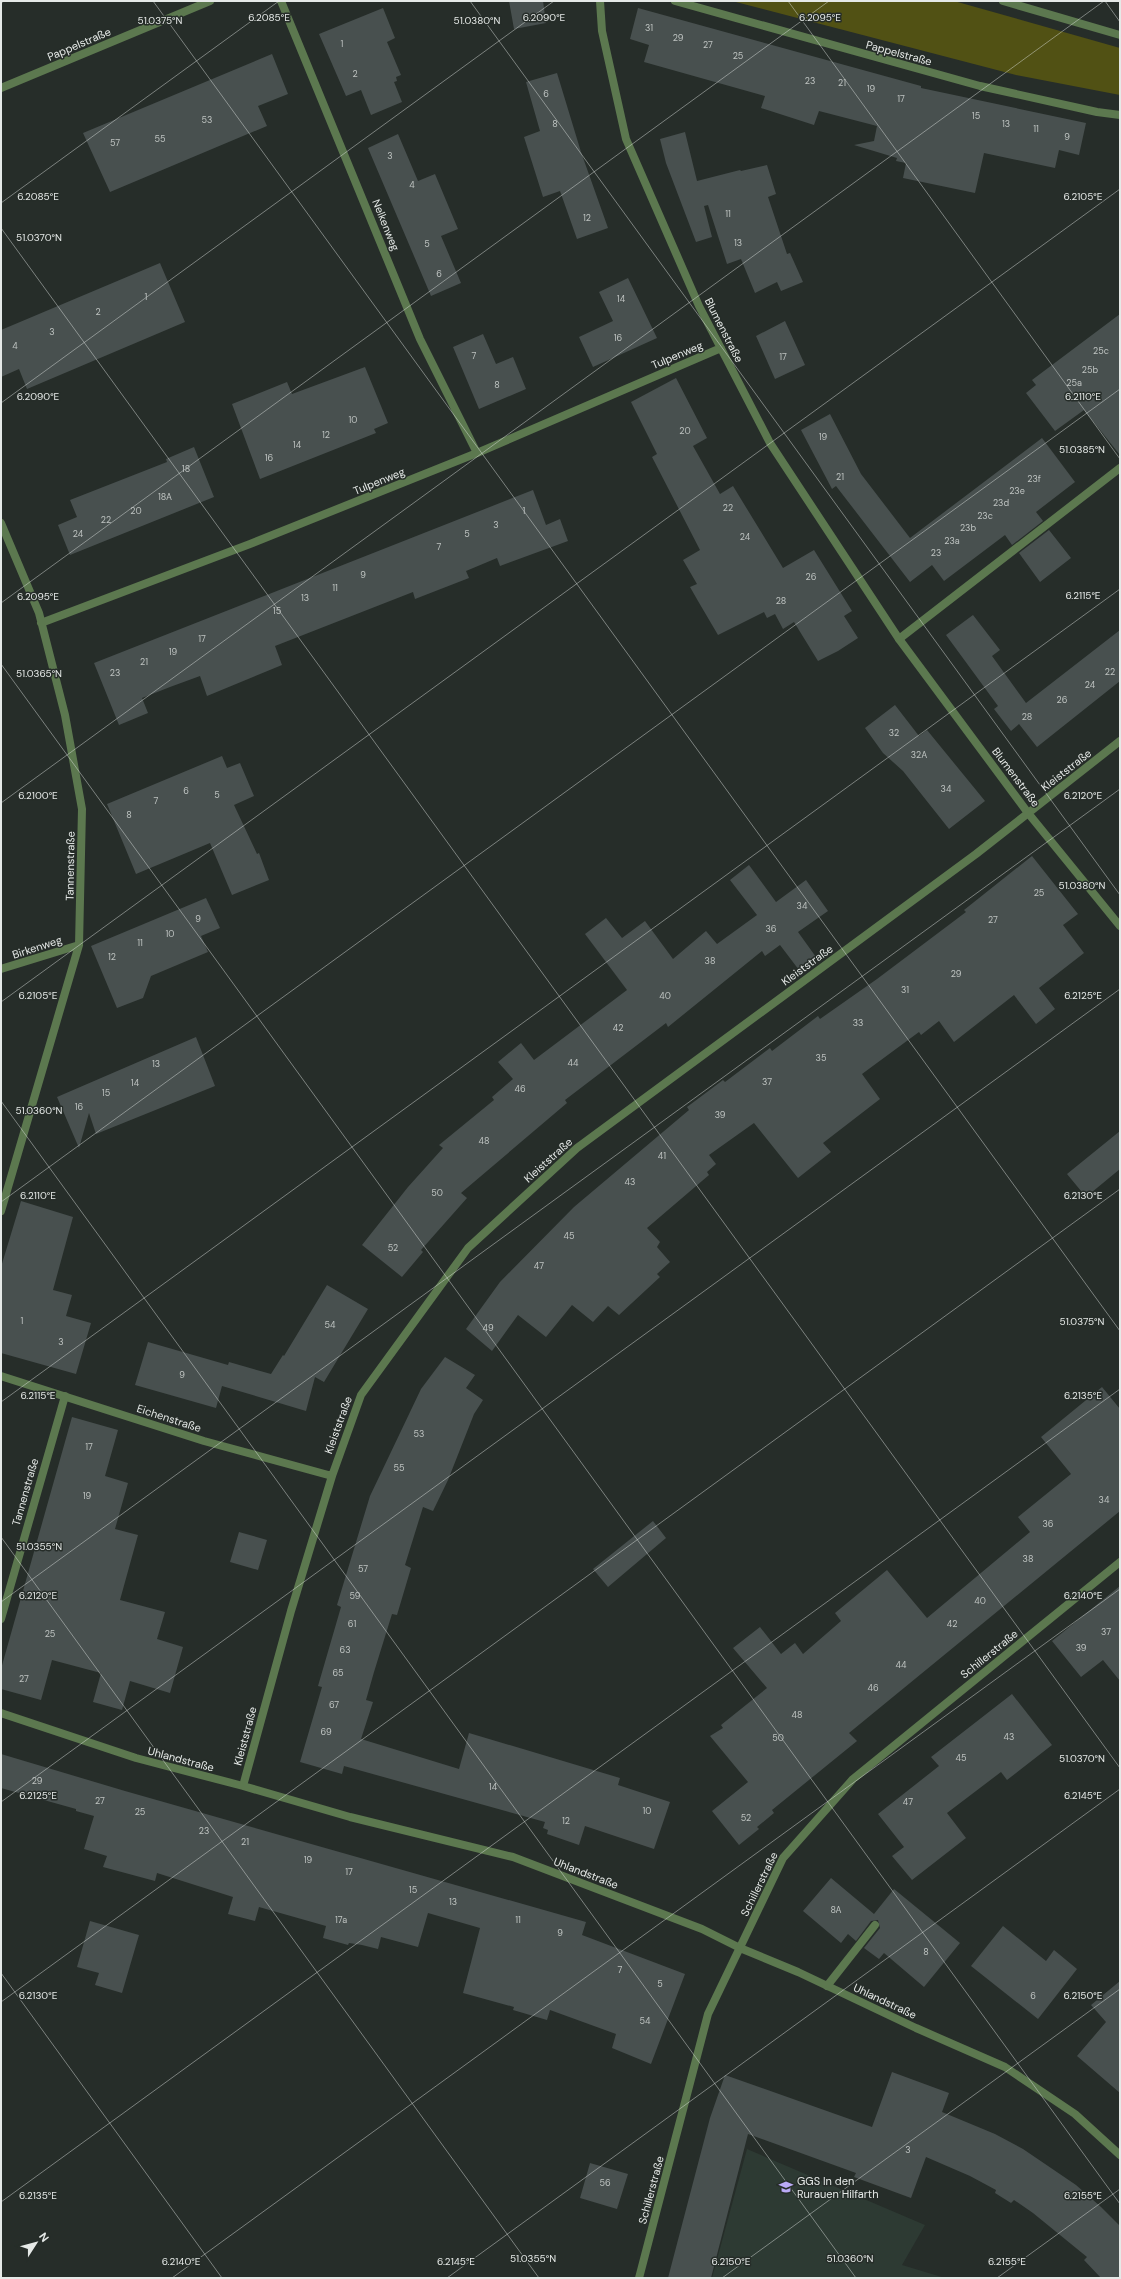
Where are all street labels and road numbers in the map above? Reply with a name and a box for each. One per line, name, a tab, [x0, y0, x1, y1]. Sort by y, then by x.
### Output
street label: Pappelstraße	[45, 24, 113, 64]
street label: Pappelstraße	[865, 37, 933, 69]
street label: Nelkenweg	[369, 197, 403, 253]
street label: Blumenstraße	[702, 295, 746, 365]
street label: Tulpenweg	[649, 338, 705, 372]
street label: Tulpenweg	[351, 464, 407, 498]
street label: Blumenstraße	[989, 745, 1043, 809]
street label: Kleiststraße	[1038, 746, 1094, 794]
street label: Tannenstraße	[62, 831, 78, 901]
street label: Birkenweg	[10, 932, 64, 962]
street label: Kleiststraße	[778, 942, 836, 988]
street label: Kleiststraße	[521, 1135, 575, 1185]
street label: Kleiststraße	[321, 1394, 355, 1456]
street label: Eichenstraße	[135, 1401, 203, 1435]
street label: Tannenstraße	[9, 1457, 41, 1527]
street label: Schillerstraße	[957, 1627, 1021, 1681]
street label: Kleiststraße	[230, 1705, 260, 1767]
street label: Uhlandstraße	[146, 1743, 216, 1775]
street label: Schillerstraße	[737, 1850, 781, 1918]
street label: Uhlandstraße	[552, 1854, 620, 1892]
street label: Uhlandstraße	[851, 1980, 919, 2022]
street label: Schillerstraße	[635, 2154, 667, 2226]

